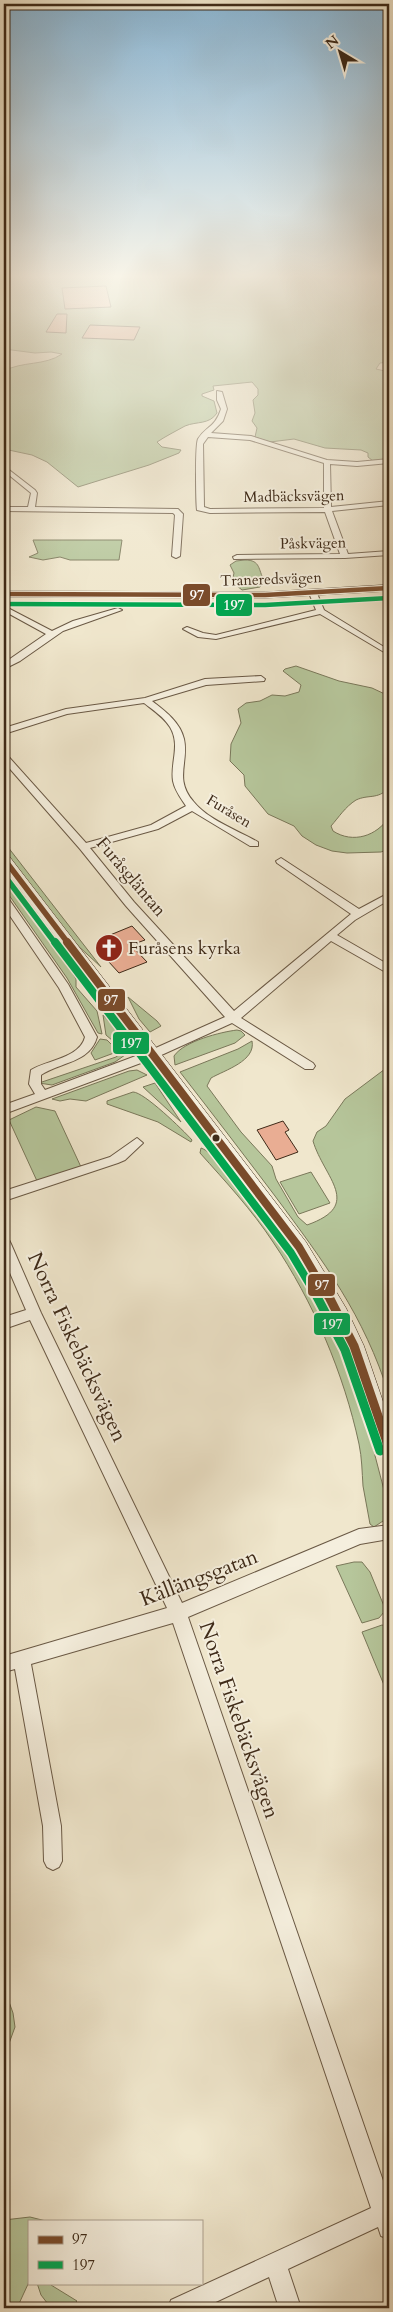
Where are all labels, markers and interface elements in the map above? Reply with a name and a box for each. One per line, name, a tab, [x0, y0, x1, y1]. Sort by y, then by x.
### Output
north arrow	[316, 28, 366, 78]
text: N	[322, 31, 343, 53]
street label: Madbäcksvägen	[243, 485, 345, 507]
street label: Påskvägen	[280, 532, 347, 554]
street label: Traneredsvägen	[220, 567, 323, 591]
line badge: 97	[182, 583, 211, 607]
text: 97	[190, 586, 204, 605]
line badge: 197	[215, 593, 253, 617]
text: 197	[223, 596, 245, 615]
street label: Furåsen	[203, 790, 256, 832]
street label: Furåsgläntan	[90, 832, 172, 923]
church icon: Furåsens kyrka	[94, 933, 124, 963]
place label: Furåsens kyrka	[128, 936, 241, 961]
line badge: 97	[97, 988, 126, 1012]
text: 97	[104, 991, 118, 1010]
line badge: 197	[112, 1031, 150, 1055]
text: 197	[120, 1034, 142, 1053]
unlabelled marker	[211, 1133, 221, 1143]
street label: Norra Fiskebäcksvägen	[20, 1247, 134, 1447]
line badge: 97	[307, 1273, 336, 1297]
text: 97	[315, 1276, 329, 1295]
line badge: 197	[313, 1312, 351, 1336]
text: 197	[321, 1315, 343, 1334]
street label: Källängsgatan	[136, 1542, 262, 1614]
street label: Norra Fiskebäcksvägen	[192, 1618, 286, 1822]
legend	[28, 2220, 202, 2284]
text: 97	[72, 2229, 88, 2249]
text: 197	[72, 2255, 95, 2275]

